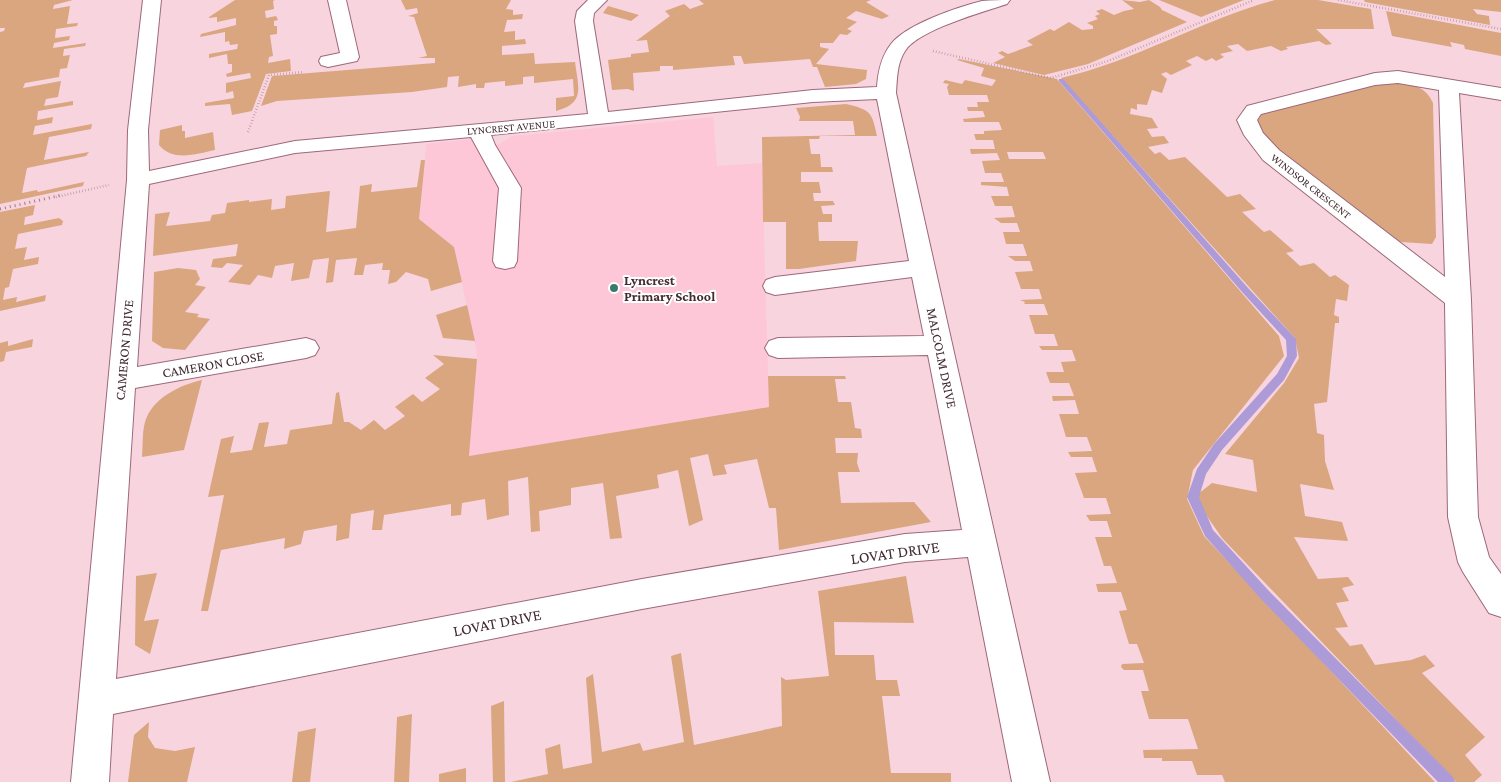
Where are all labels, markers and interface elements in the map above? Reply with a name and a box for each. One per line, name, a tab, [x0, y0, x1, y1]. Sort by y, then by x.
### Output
street label: LYNCREST AVENUE	[466, 117, 556, 137]
street label: WINDSOR CRESCENT	[1269, 151, 1353, 221]
place label: Lyncrest Primary School	[624, 272, 715, 304]
marker: Lyncrest Primary School	[608, 282, 620, 294]
street label: CAMERON DRIVE	[112, 299, 136, 401]
street label: MALCOLM DRIVE	[924, 306, 961, 410]
street label: CAMERON CLOSE	[161, 347, 265, 381]
street label: LOVAT DRIVE	[850, 538, 941, 567]
street label: LOVAT DRIVE	[452, 606, 543, 639]

